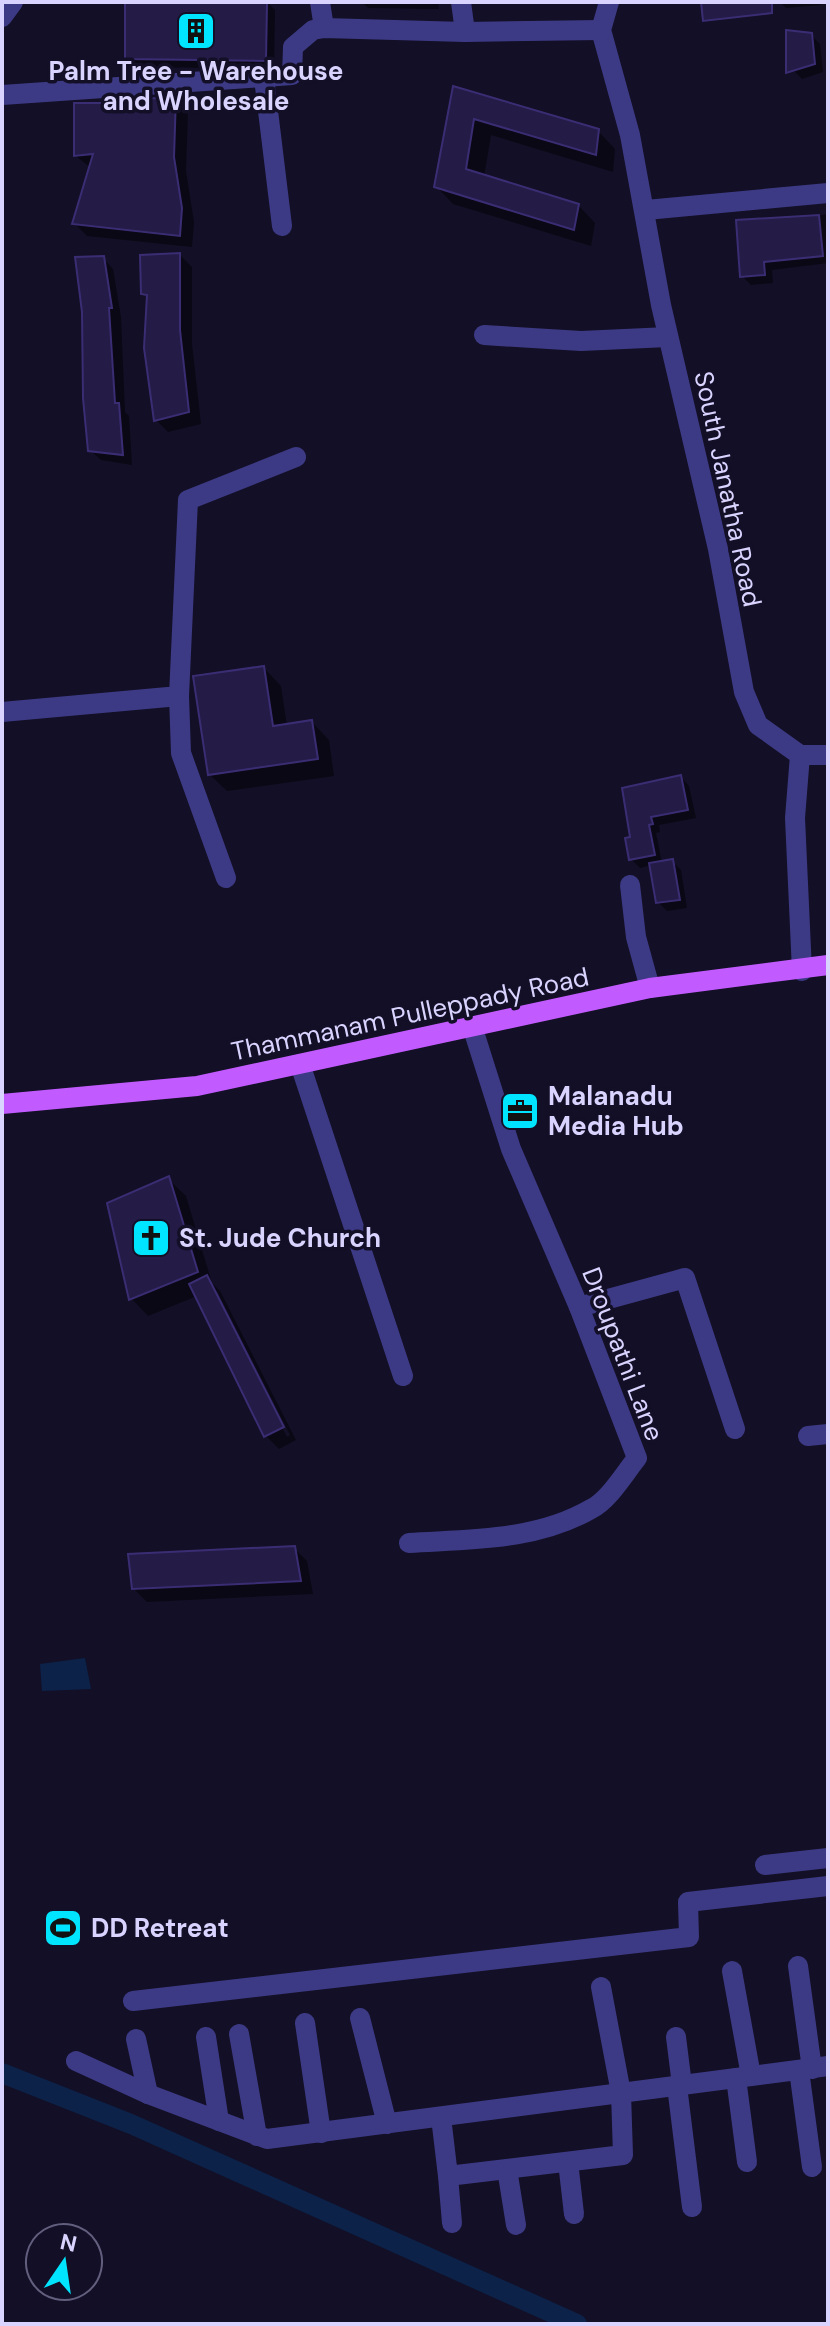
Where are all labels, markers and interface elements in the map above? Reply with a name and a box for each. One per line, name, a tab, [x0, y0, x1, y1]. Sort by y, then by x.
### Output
building icon: Palm Tree - Warehouse and Wholesale	[175, 10, 217, 52]
place label: Palm Tree - Warehouse and Wholesale	[49, 54, 343, 118]
street label: South Janatha Road	[686, 368, 770, 610]
street label: Thammanam Pulleppady Road	[228, 959, 592, 1069]
place label: Malanadu Media Hub	[548, 1079, 684, 1143]
office icon: Malanadu Media Hub	[499, 1090, 541, 1132]
church icon: St. Jude Church	[130, 1217, 172, 1259]
place label: St. Jude Church	[179, 1221, 381, 1255]
street label: Droupathi Lane	[574, 1262, 672, 1446]
sports icon: DD Retreat	[42, 1907, 84, 1949]
place label: DD Retreat	[91, 1911, 229, 1945]
north arrow	[24, 2222, 104, 2302]
text: N	[57, 2227, 79, 2259]

